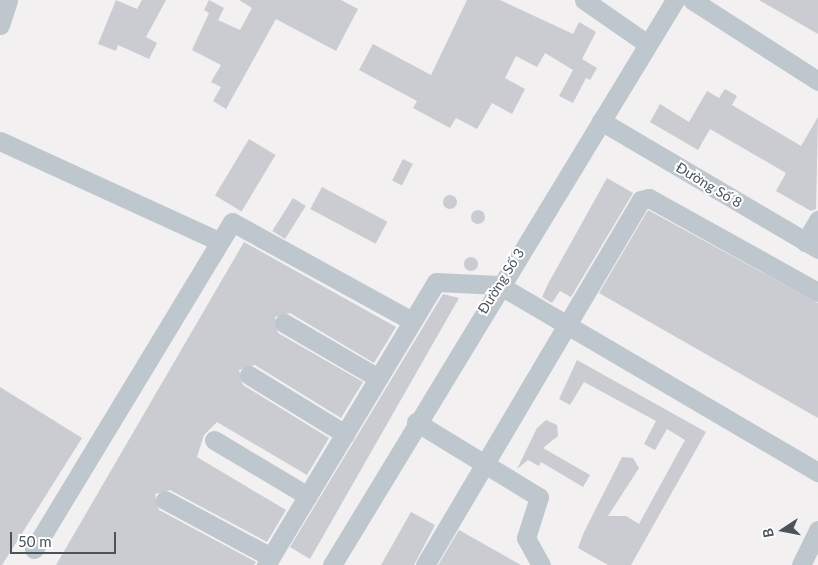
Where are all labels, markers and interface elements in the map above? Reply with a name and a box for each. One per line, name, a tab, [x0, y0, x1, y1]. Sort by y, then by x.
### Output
street label: Đường Số 8	[673, 159, 745, 211]
street label: Đường Số 3	[474, 245, 528, 317]
north arrow	[758, 505, 808, 555]
scale bar	[12, 522, 119, 554]
text: B	[759, 527, 777, 539]
text: 50 m	[18, 532, 52, 550]

